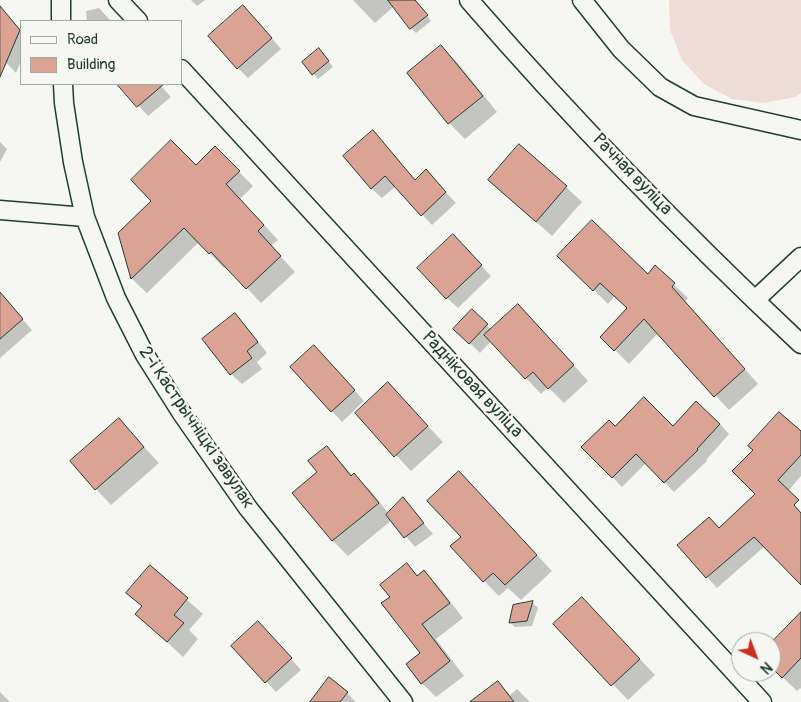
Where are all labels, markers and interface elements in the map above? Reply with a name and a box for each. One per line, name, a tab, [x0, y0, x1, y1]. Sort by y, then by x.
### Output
legend	[20, 20, 182, 85]
text: Road	[67, 30, 98, 49]
text: Building	[67, 55, 115, 74]
street label: Рачная вуліца	[588, 130, 676, 220]
street label: Радніковая вуліца	[417, 327, 527, 443]
street label: 2-і Кастрычніцкі завулак	[134, 343, 258, 513]
north arrow	[731, 632, 781, 682]
text: N	[757, 658, 775, 677]

